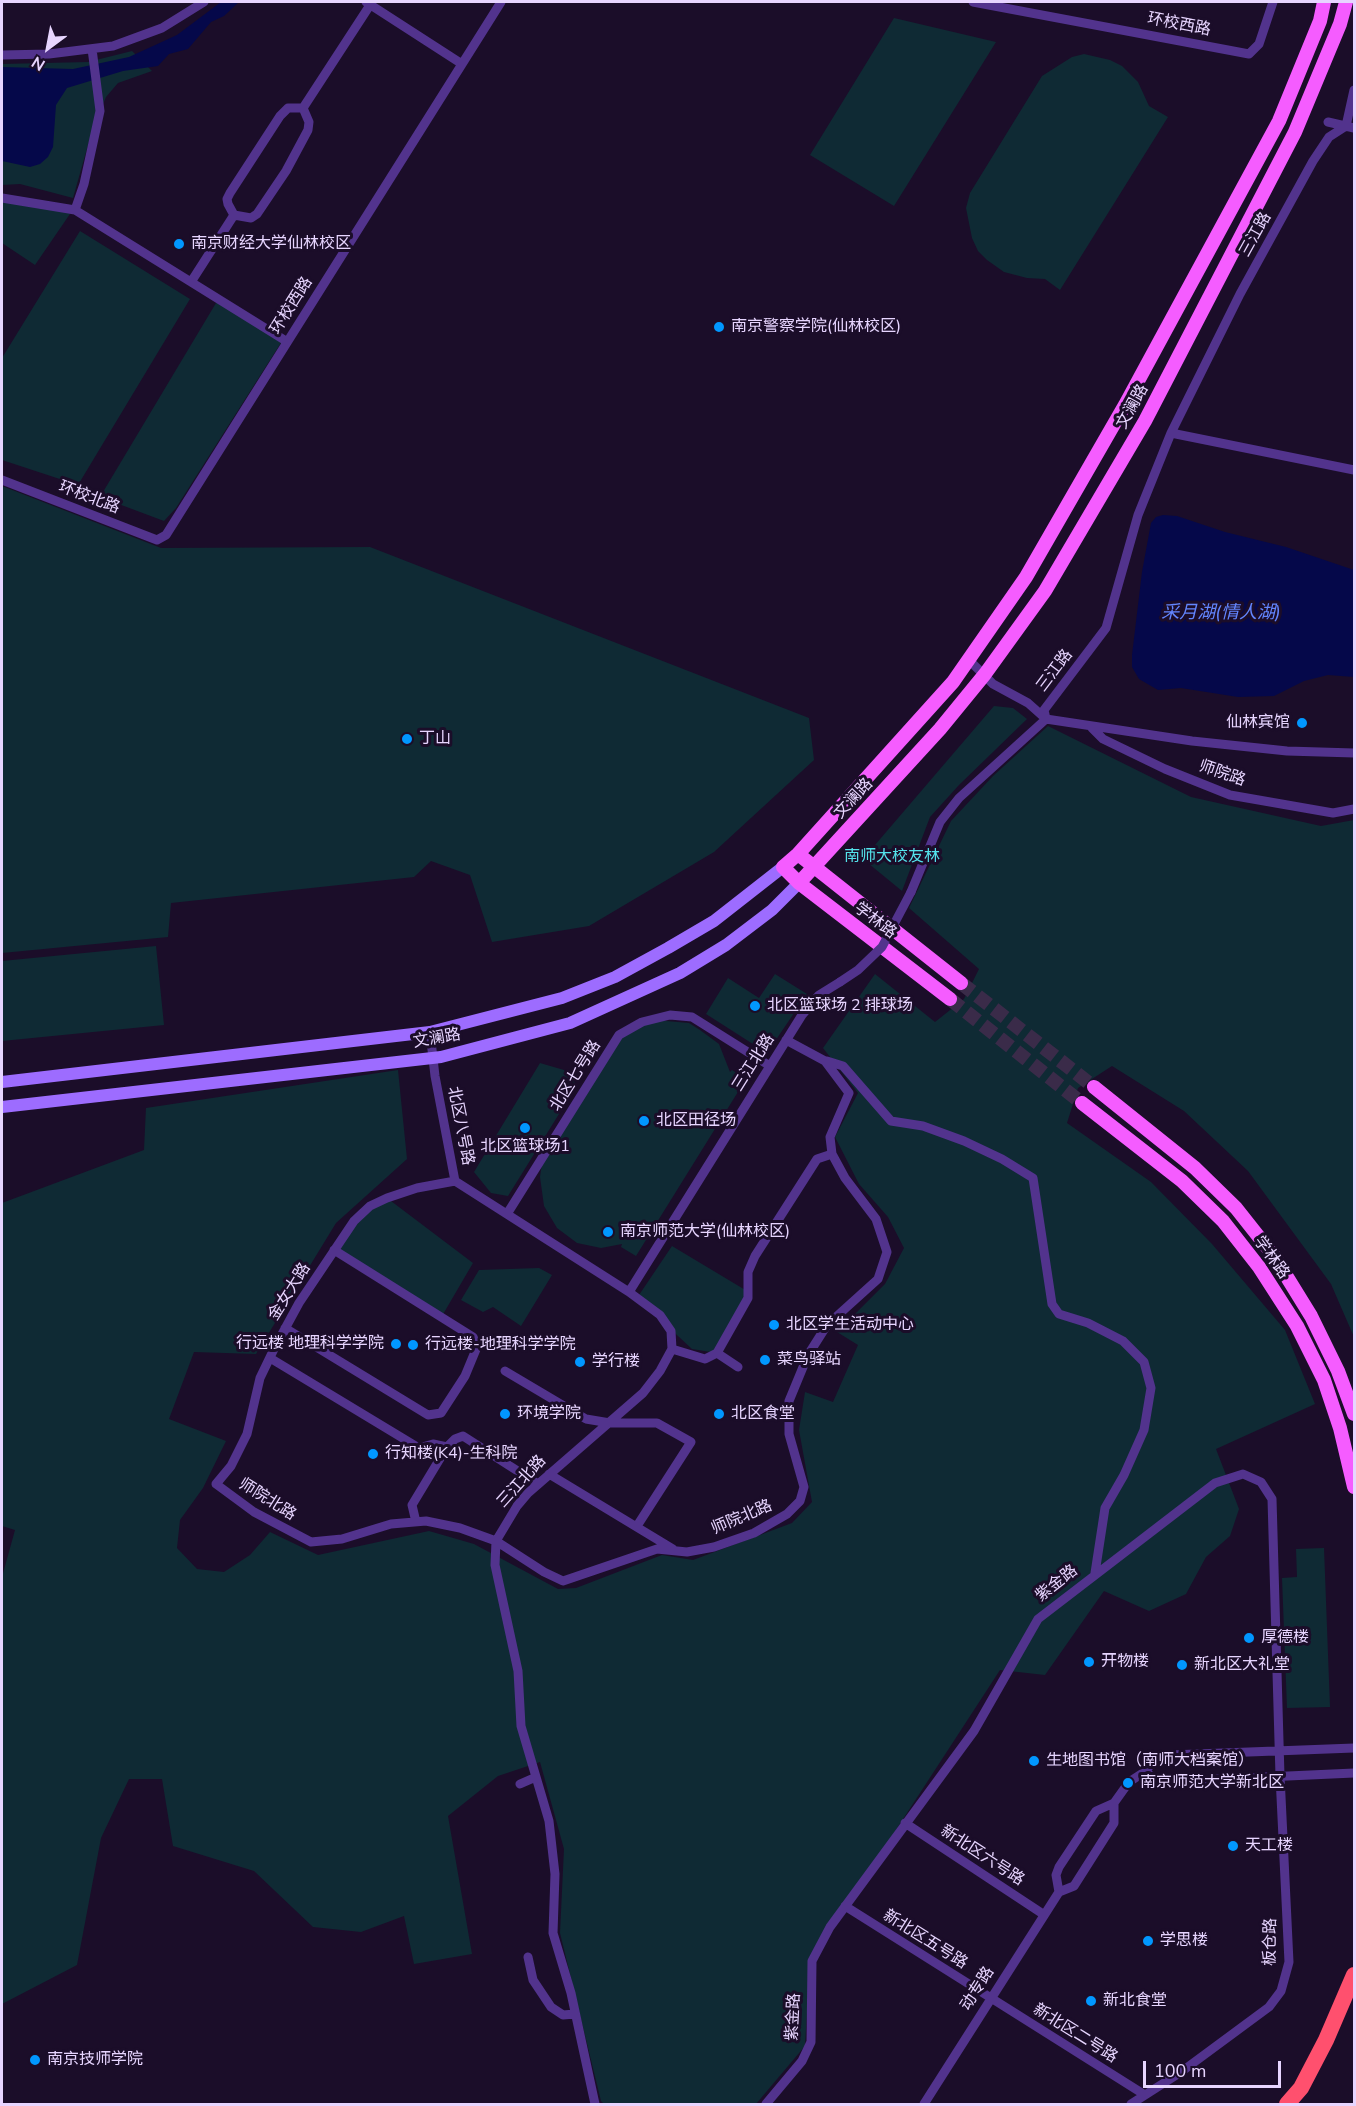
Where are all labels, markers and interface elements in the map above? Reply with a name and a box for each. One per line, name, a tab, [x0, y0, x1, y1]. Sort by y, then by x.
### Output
street label: 环校西路	[1146, 9, 1212, 41]
north arrow	[18, 18, 78, 78]
text: N	[28, 51, 49, 76]
street label: 三江路	[1236, 209, 1276, 261]
place label: 南京财经大学仙林校区	[191, 234, 351, 254]
marker: 南京财经大学仙林校区	[172, 237, 186, 251]
street label: 环校西路	[267, 274, 317, 338]
place label: 南京警察学院(仙林校区)	[731, 317, 901, 337]
marker: 南京警察学院(仙林校区)	[712, 320, 726, 334]
street label: 文澜路	[1113, 381, 1153, 433]
street label: 环校北路	[56, 478, 122, 518]
water label: 采月湖(情人湖)	[1161, 603, 1281, 625]
street label: 三江路	[1033, 646, 1077, 696]
place label: 仙林宾馆	[1226, 713, 1290, 733]
marker: 仙林宾馆	[1295, 716, 1309, 730]
place label: 丁山	[419, 729, 451, 749]
marker: 丁山	[400, 732, 414, 746]
street label: 师院路	[1196, 757, 1248, 791]
street label: 文澜路	[831, 775, 877, 823]
park label: 南师大校友林	[844, 847, 940, 867]
street label: 学林路	[850, 899, 900, 943]
place label: 北区篮球场 2 排球场	[767, 996, 913, 1016]
marker: 北区篮球场 2 排球场	[748, 999, 762, 1013]
street label: 文澜路	[412, 1025, 462, 1053]
street label: 三江北路	[729, 1031, 779, 1095]
street label: 北区七号路	[547, 1037, 605, 1115]
street label: 北区八号路	[443, 1085, 477, 1167]
place label: 北区田径场	[656, 1111, 736, 1131]
marker: 北区田径场	[637, 1114, 651, 1128]
marker: 北区篮球场1	[518, 1121, 532, 1135]
place label: 北区篮球场1	[480, 1137, 570, 1157]
place label: 南京师范大学(仙林校区)	[620, 1222, 790, 1242]
marker: 南京师范大学(仙林校区)	[601, 1225, 615, 1239]
street label: 学林路	[1249, 1233, 1293, 1283]
street label: 金女大路	[265, 1260, 315, 1324]
place label: 北区学生活动中心	[786, 1315, 914, 1335]
marker: 北区学生活动中心	[767, 1318, 781, 1332]
place label: 行远楼 地理科学学院	[236, 1334, 384, 1354]
place label: 行远楼-地理科学学院	[425, 1335, 576, 1355]
marker: 行远楼 地理科学学院	[389, 1337, 403, 1351]
marker: 行远楼-地理科学学院	[406, 1338, 420, 1352]
place label: 菜鸟驿站	[777, 1350, 841, 1370]
place label: 学行楼	[592, 1352, 640, 1372]
marker: 菜鸟驿站	[758, 1353, 772, 1367]
marker: 学行楼	[573, 1355, 587, 1369]
place label: 环境学院	[517, 1404, 581, 1424]
place label: 北区食堂	[731, 1404, 795, 1424]
marker: 环境学院	[498, 1407, 512, 1421]
marker: 北区食堂	[712, 1407, 726, 1421]
place label: 行知楼(K4)-生科院	[385, 1444, 518, 1464]
marker: 行知楼(K4)-生科院	[366, 1447, 380, 1461]
street label: 三江北路	[493, 1452, 551, 1512]
street label: 师院北路	[235, 1475, 299, 1525]
street label: 师院北路	[709, 1497, 775, 1539]
street label: 紫金路	[1032, 1562, 1082, 1606]
place label: 厚德楼	[1261, 1628, 1309, 1648]
marker: 厚德楼	[1242, 1631, 1256, 1645]
place label: 开物楼	[1101, 1652, 1149, 1672]
marker: 开物楼	[1082, 1655, 1096, 1669]
place label: 新北区大礼堂	[1194, 1655, 1290, 1675]
marker: 新北区大礼堂	[1175, 1658, 1189, 1672]
place label: 生地图书馆（南师大档案馆）	[1046, 1751, 1254, 1771]
marker: 生地图书馆（南师大档案馆）	[1027, 1754, 1041, 1768]
place label: 南京师范大学新北区	[1140, 1773, 1284, 1793]
marker: 南京师范大学新北区	[1121, 1776, 1135, 1790]
street label: 新北区六号路	[937, 1822, 1027, 1890]
place label: 天工楼	[1245, 1836, 1293, 1856]
marker: 天工楼	[1226, 1839, 1240, 1853]
street label: 新北区五号路	[879, 1906, 971, 1974]
street label: 板仓路	[1261, 1918, 1281, 1966]
place label: 学思楼	[1160, 1931, 1208, 1951]
marker: 学思楼	[1141, 1934, 1155, 1948]
street label: 动专路	[957, 1964, 999, 2014]
place label: 新北食堂	[1103, 1991, 1167, 2011]
street label: 紫金路	[783, 1993, 805, 2041]
marker: 新北食堂	[1084, 1994, 1098, 2008]
street label: 新北区二号路	[1029, 2000, 1121, 2068]
scale bar	[1146, 2049, 1284, 2087]
place label: 南京技师学院	[47, 2050, 143, 2070]
marker: 南京技师学院	[28, 2053, 42, 2067]
text: 100 m	[1154, 2059, 1206, 2083]

